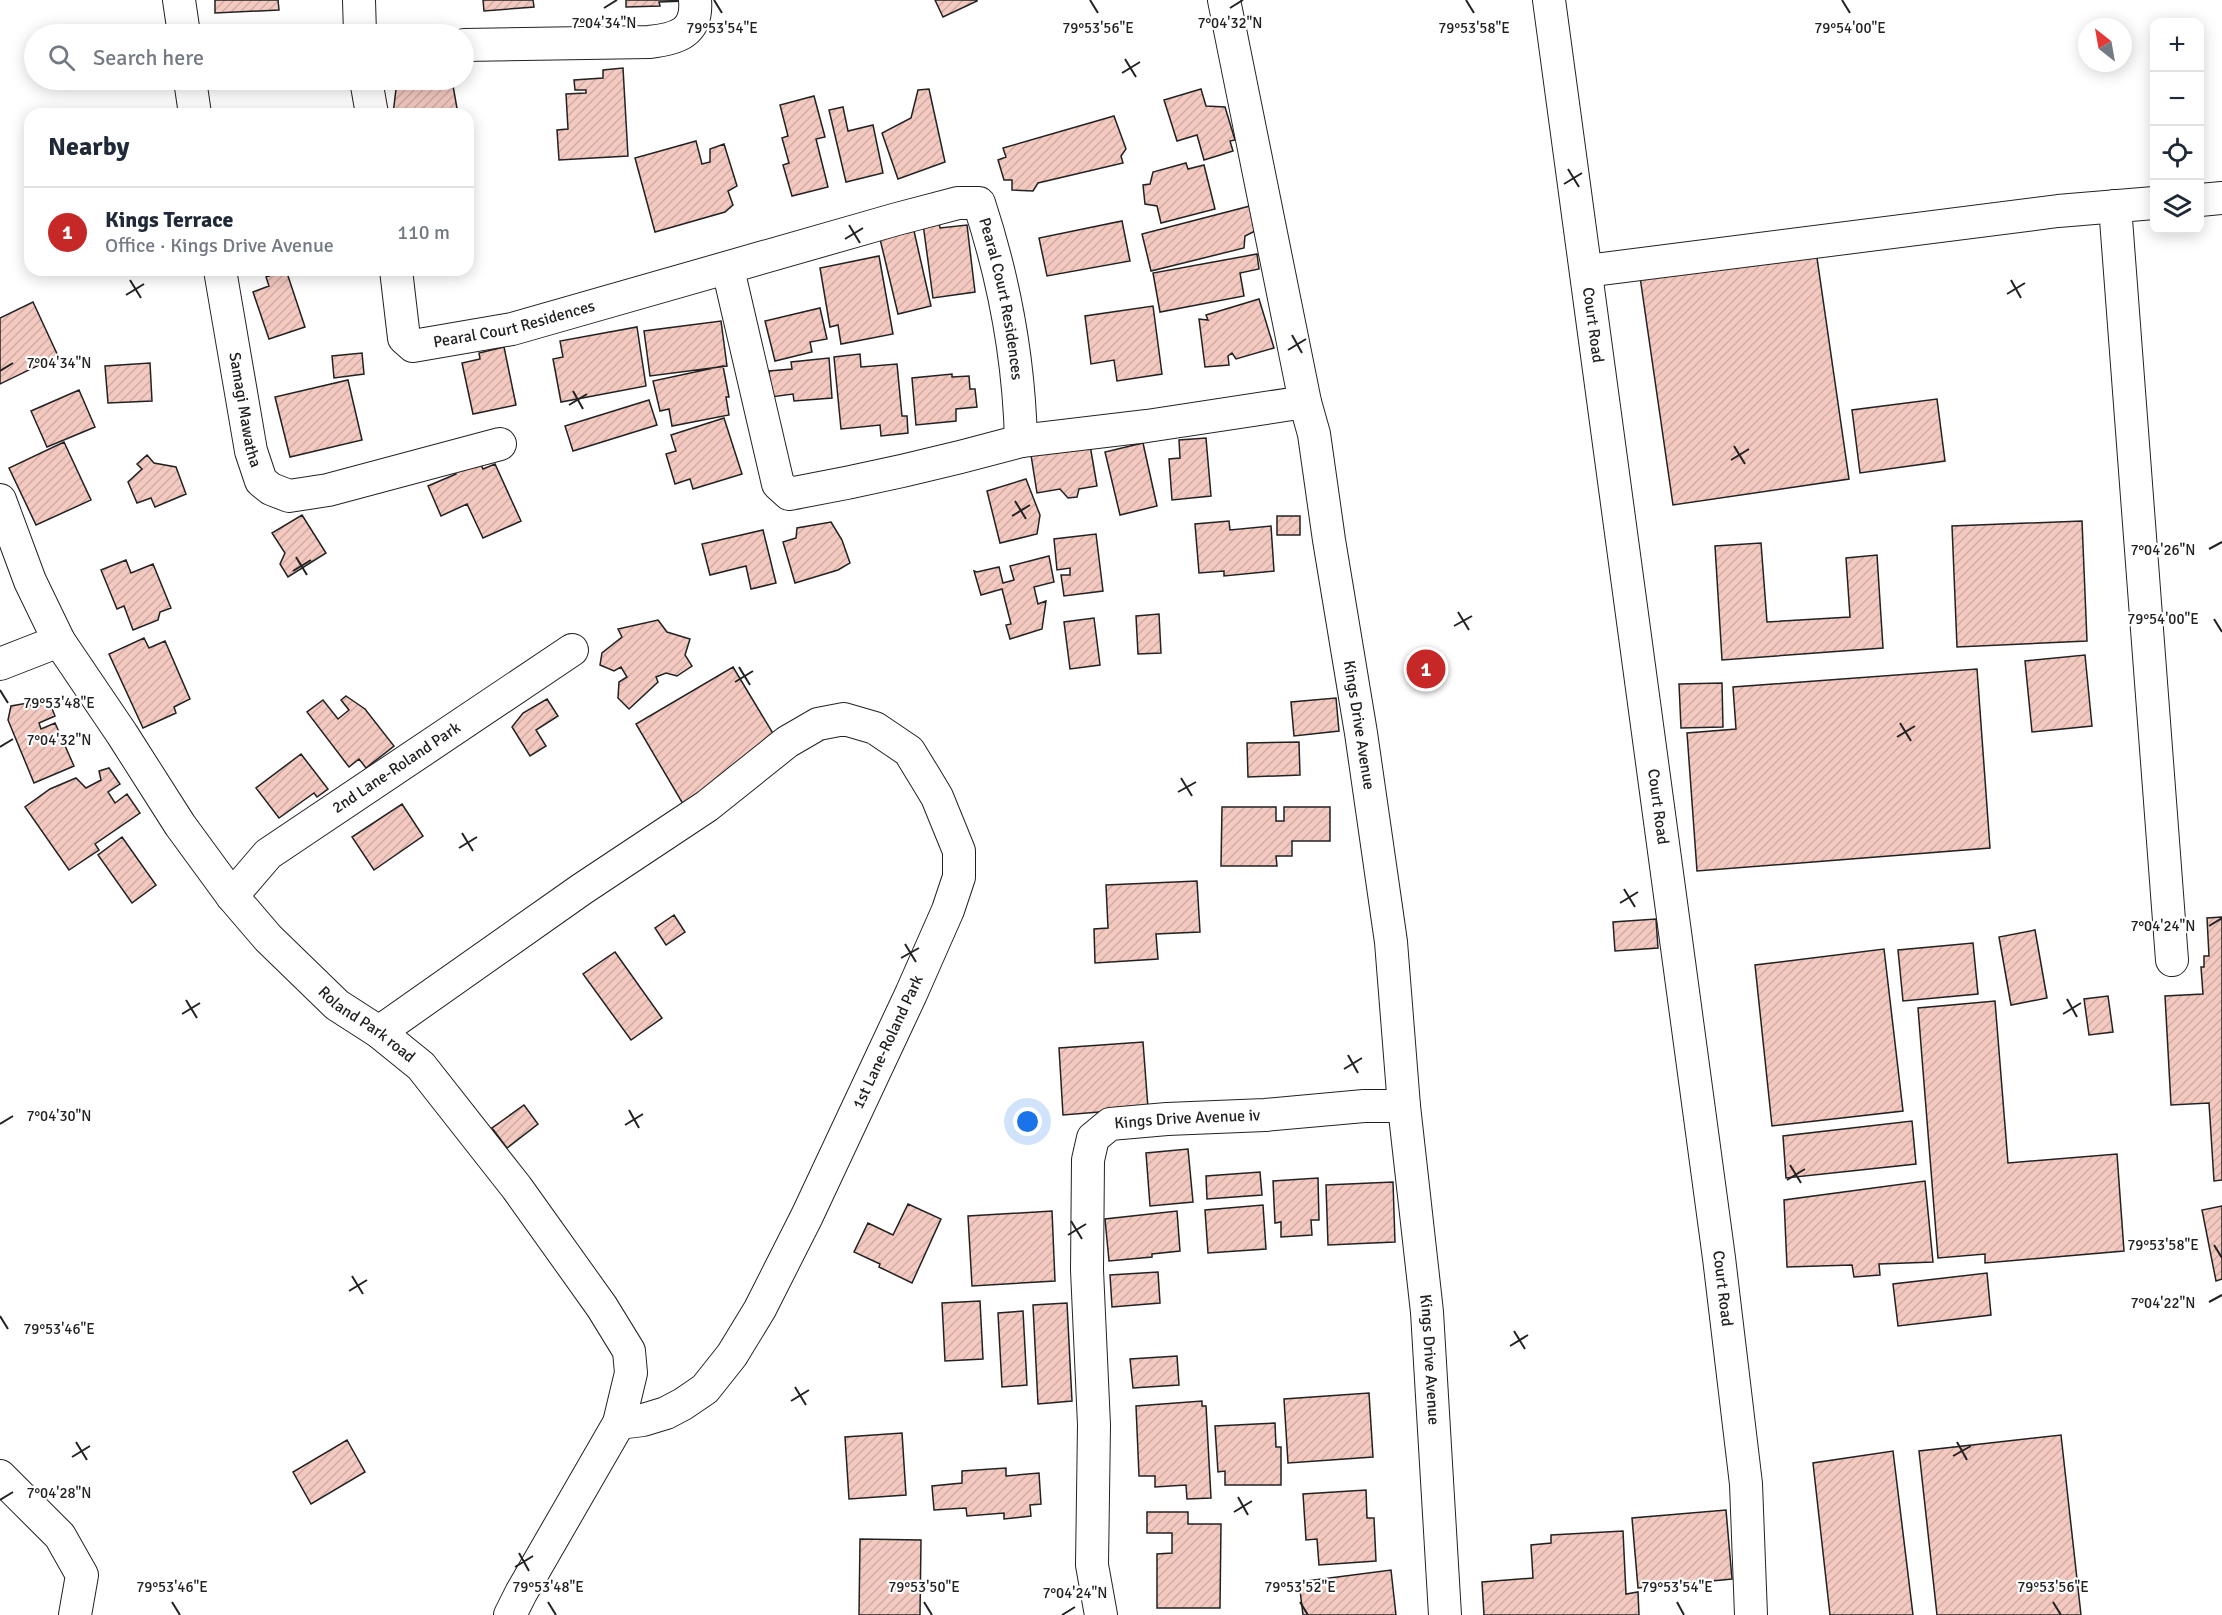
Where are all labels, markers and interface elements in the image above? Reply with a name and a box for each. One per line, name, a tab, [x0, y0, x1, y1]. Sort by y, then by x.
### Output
text: 7°04'34"N	[571, 14, 637, 32]
text: 7°04'32"N	[1197, 14, 1263, 32]
north arrow	[2078, 18, 2132, 72]
map controls	[2150, 18, 2204, 234]
button: +	[2150, 18, 2204, 72]
text: 79°53'54"E	[686, 19, 758, 37]
text: 79°53'56"E	[1062, 19, 1134, 37]
text: 79°53'58"E	[1438, 19, 1510, 37]
text: 79°54'00"E	[1814, 19, 1886, 37]
search box	[24, 24, 474, 90]
icon: search	[45, 41, 78, 74]
text: Search here	[93, 44, 204, 71]
button: −	[2150, 72, 2204, 126]
button: locate	[2150, 126, 2204, 180]
text: Nearby	[48, 131, 129, 163]
button: layers	[2150, 180, 2204, 234]
text: Kings Terrace	[105, 206, 233, 233]
street label: Pearal Court Residences	[974, 215, 1027, 381]
text: 1	[62, 220, 73, 245]
text: 110 m	[397, 220, 450, 245]
text: Office · Kings Drive Avenue	[105, 233, 334, 258]
street label: Court Road	[1578, 286, 1608, 364]
street label: Pearal Court Residences	[432, 296, 597, 352]
street label: Samagi Mawatha	[224, 351, 266, 470]
text: 7°04'34"N	[26, 354, 92, 372]
text: 7°04'26"N	[2130, 541, 2196, 559]
text: 79°54'00"E	[2127, 610, 2199, 628]
pin: 1	[1406, 646, 1446, 692]
street label: Kings Drive Avenue	[1339, 659, 1379, 791]
text: 79°53'48"E	[23, 694, 95, 712]
street label: 2nd Lane-Roland Park	[329, 718, 464, 818]
text: 7°04'32"N	[26, 731, 92, 749]
street label: Court Road	[1643, 768, 1673, 846]
text: 7°04'24"N	[2130, 917, 2196, 935]
street label: 1st Lane-Roland Park	[848, 972, 928, 1112]
street label: Roland Park road	[314, 982, 419, 1067]
street label: Kings Drive Avenue iv	[1114, 1105, 1261, 1134]
text: 7°04'30"N	[26, 1107, 92, 1125]
your location	[1013, 1107, 1042, 1136]
text: 79°53'58"E	[2127, 1236, 2199, 1254]
street label: Court Road	[1708, 1249, 1737, 1327]
street label: Kings Drive Avenue	[1415, 1293, 1444, 1426]
text: 7°04'22"N	[2130, 1294, 2196, 1312]
text: 79°53'46"E	[23, 1320, 95, 1338]
text: 7°04'28"N	[26, 1484, 92, 1502]
text: 79°53'46"E	[136, 1578, 208, 1596]
text: 79°53'48"E	[512, 1578, 584, 1596]
text: 79°53'50"E	[888, 1578, 960, 1596]
text: 79°53'52"E	[1264, 1578, 1336, 1596]
text: 79°53'54"E	[1641, 1578, 1713, 1596]
text: 79°53'56"E	[2017, 1578, 2089, 1596]
text: 7°04'24"N	[1042, 1584, 1108, 1602]

